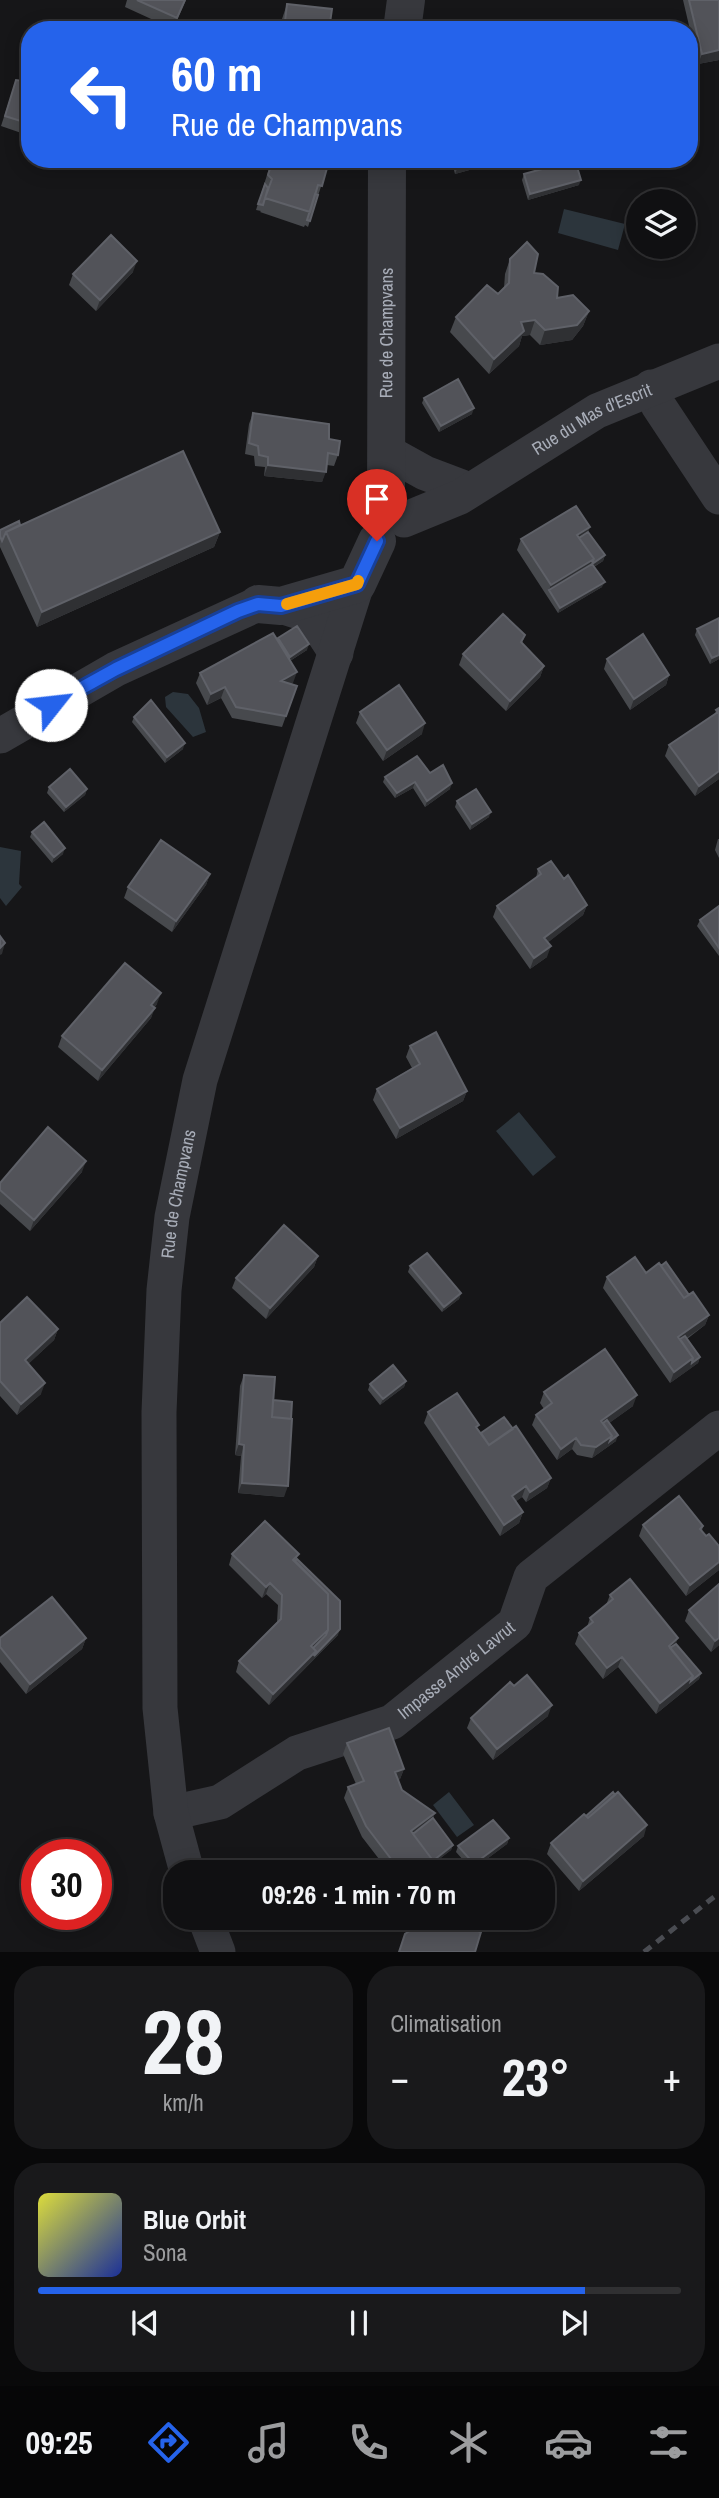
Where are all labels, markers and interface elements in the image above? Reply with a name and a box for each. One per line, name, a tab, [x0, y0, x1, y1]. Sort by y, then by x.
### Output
text: 60 m	[171, 40, 263, 106]
icon: left	[56, 49, 147, 140]
text: Rue de Champvans	[171, 103, 403, 146]
map controls	[626, 189, 696, 259]
button: layers	[626, 189, 696, 259]
street label: Rue de Champvans	[373, 268, 399, 398]
street label: Rue du Mas d'Escrit	[527, 377, 655, 461]
pin	[347, 469, 407, 541]
icon: arrive	[358, 480, 396, 518]
position arrow	[14, 668, 88, 742]
street label: Rue de Champvans	[155, 1127, 202, 1260]
street label: Impasse André Lavrut	[392, 1615, 520, 1725]
speed limit sign: 30	[21, 1839, 112, 1930]
text: 09:26 · 1 min · 70 m	[262, 1877, 456, 1912]
text: 28	[142, 1980, 225, 2102]
text: Climatisation	[391, 2008, 502, 2039]
text: 23°	[502, 2042, 570, 2112]
text: −	[391, 2052, 409, 2103]
text: +	[663, 2052, 681, 2103]
text: km/h	[163, 2087, 204, 2118]
text: Blue Orbit	[143, 2202, 246, 2237]
text: Sona	[143, 2237, 187, 2268]
icon: previous	[126, 2304, 164, 2342]
icon: pause	[340, 2304, 378, 2342]
icon: next	[555, 2304, 593, 2342]
icon: directions	[144, 2418, 193, 2467]
icon: music	[244, 2418, 293, 2467]
icon: phone	[344, 2418, 393, 2467]
icon: climate	[444, 2418, 493, 2467]
icon: car	[544, 2418, 593, 2467]
icon: filters	[644, 2418, 693, 2467]
text: 09:25	[26, 2421, 93, 2464]

